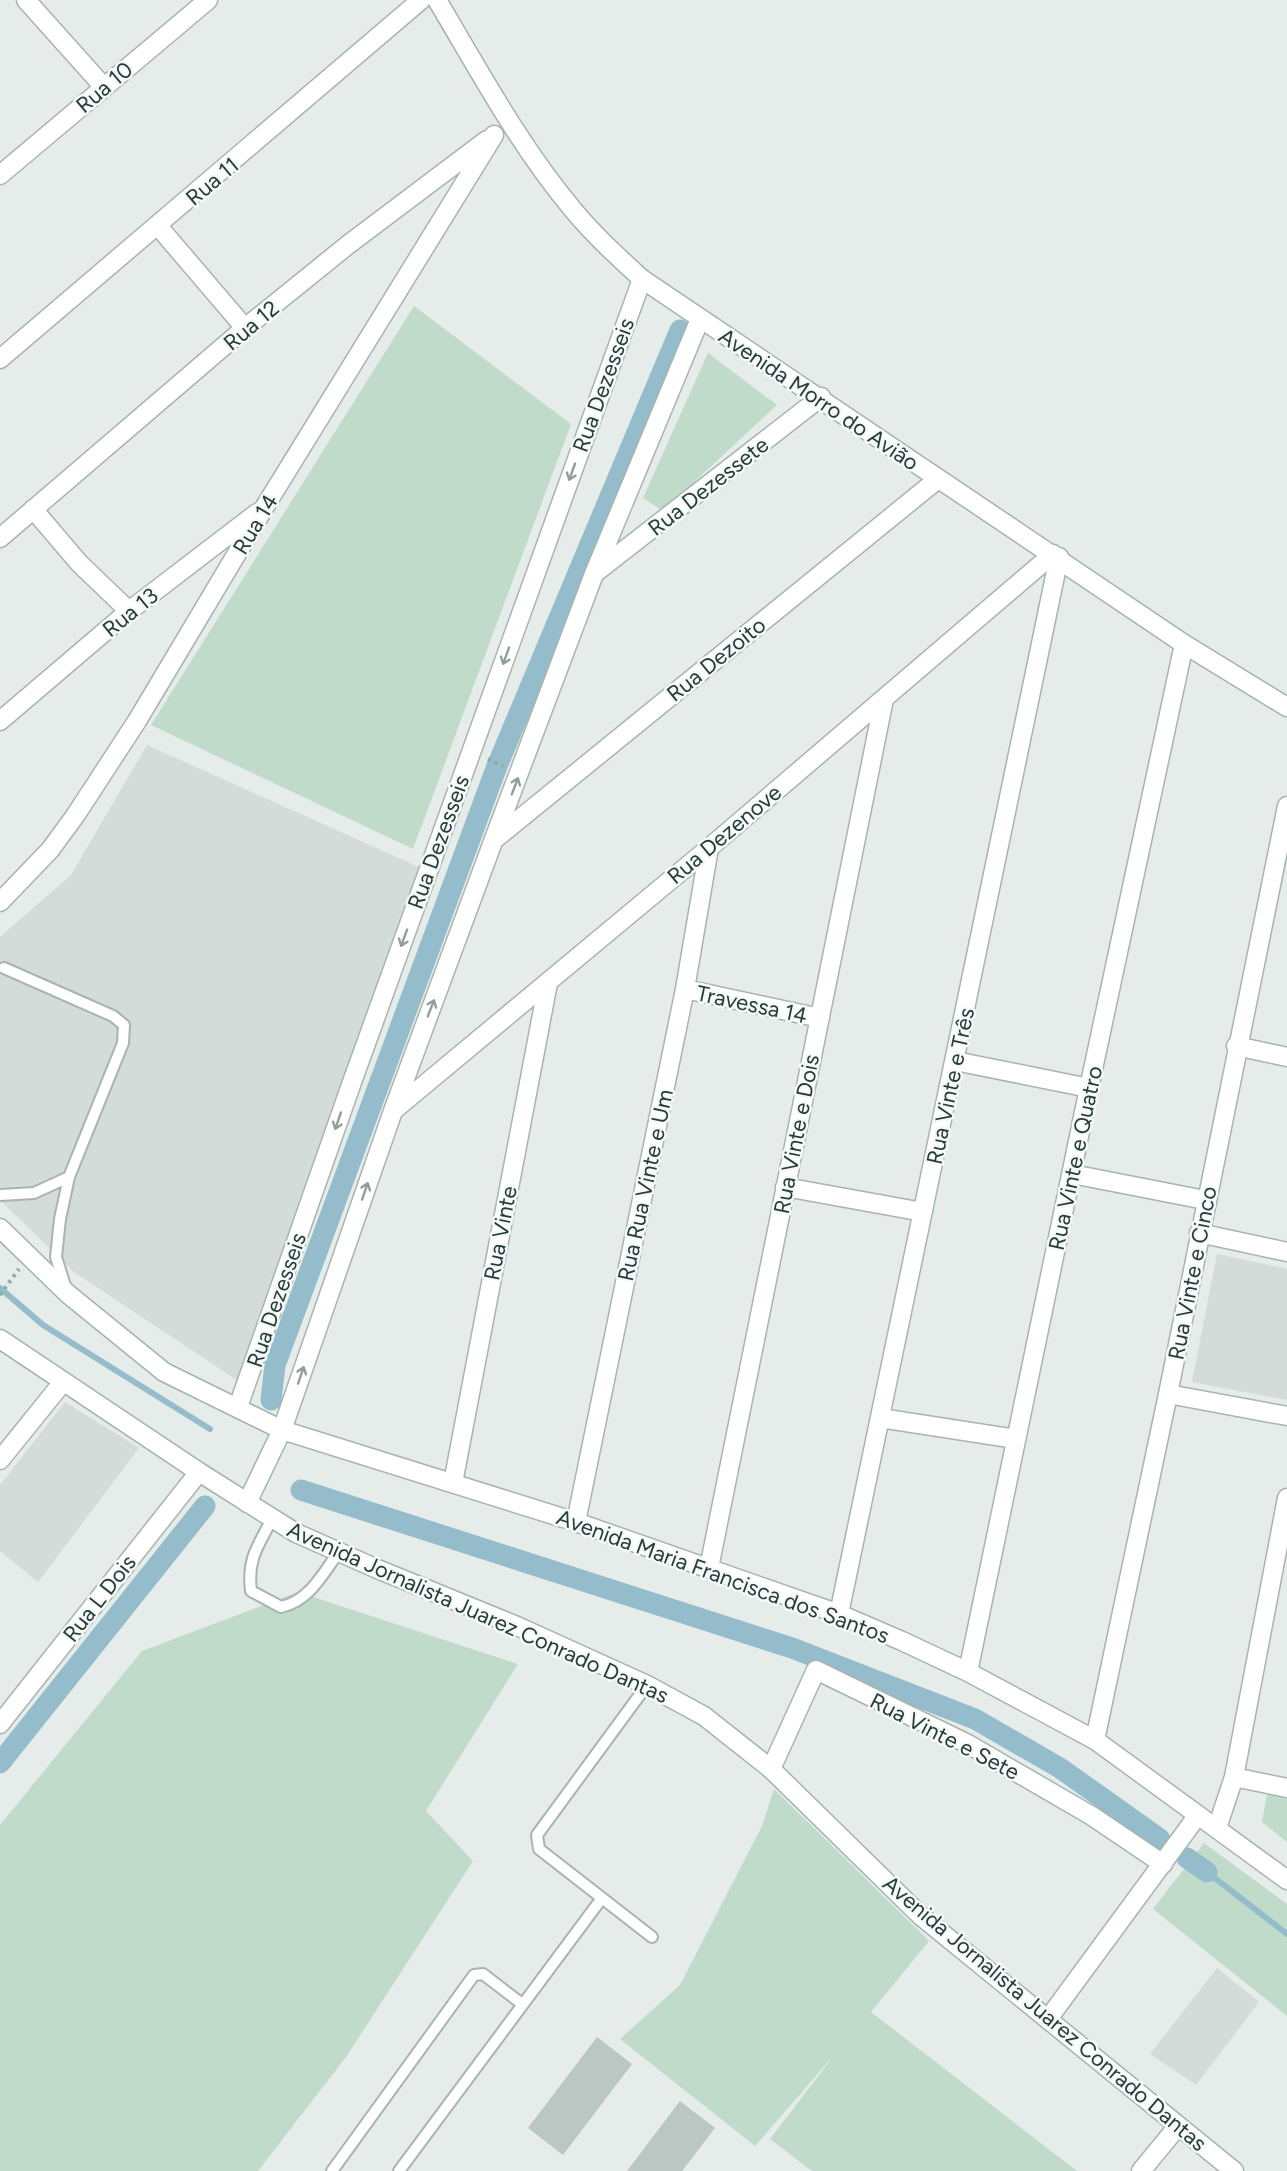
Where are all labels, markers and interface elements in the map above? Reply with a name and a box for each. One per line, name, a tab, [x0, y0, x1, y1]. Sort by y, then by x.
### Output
street label: Rua 10	[70, 56, 138, 119]
street label: Rua 11	[180, 151, 244, 211]
street label: Rua 12	[218, 294, 285, 356]
street label: Rua Dezesseis	[567, 315, 640, 456]
street label: Avenida Morro do Avião	[714, 322, 924, 476]
street label: Rua Dezessete	[643, 431, 774, 542]
one-way arrow	[566, 462, 577, 481]
street label: Rua 14	[227, 489, 284, 559]
street label: Rua 13	[97, 582, 164, 643]
street label: Rua Dezoito	[661, 611, 771, 707]
one-way arrow	[499, 646, 510, 665]
street label: Rua Dezesseis	[402, 772, 475, 913]
one-way arrow	[510, 777, 521, 796]
street label: Rua Dezenove	[662, 779, 787, 890]
one-way arrow	[398, 928, 409, 947]
street label: Travessa 14	[694, 980, 810, 1029]
one-way arrow	[427, 999, 438, 1017]
street label: Rua Vinte e Três	[921, 1005, 980, 1167]
street label: Rua Vinte e Dois	[768, 1052, 825, 1216]
street label: Rua Vinte e Quatro	[1043, 1064, 1108, 1253]
street label: Rua Rua Vinte e Um	[612, 1087, 679, 1284]
one-way arrow	[332, 1111, 343, 1130]
one-way arrow	[360, 1182, 371, 1201]
street label: Rua Vinte	[478, 1184, 523, 1283]
street label: Rua Vinte e Cinco	[1162, 1184, 1223, 1362]
street label: Rua Dezesseis	[241, 1229, 312, 1371]
one-way arrow	[296, 1366, 307, 1385]
street label: Avenida Maria Francisca dos Santos	[553, 1504, 893, 1649]
street label: Avenida Jornalista Juarez Conrado Dantas	[283, 1516, 673, 1709]
street label: Rua L Dois	[57, 1549, 142, 1647]
street label: Rua Vinte e Sete	[865, 1687, 1024, 1786]
street label: Avenida Jornalista Juarez Conrado Dantas	[877, 1870, 1212, 2157]

